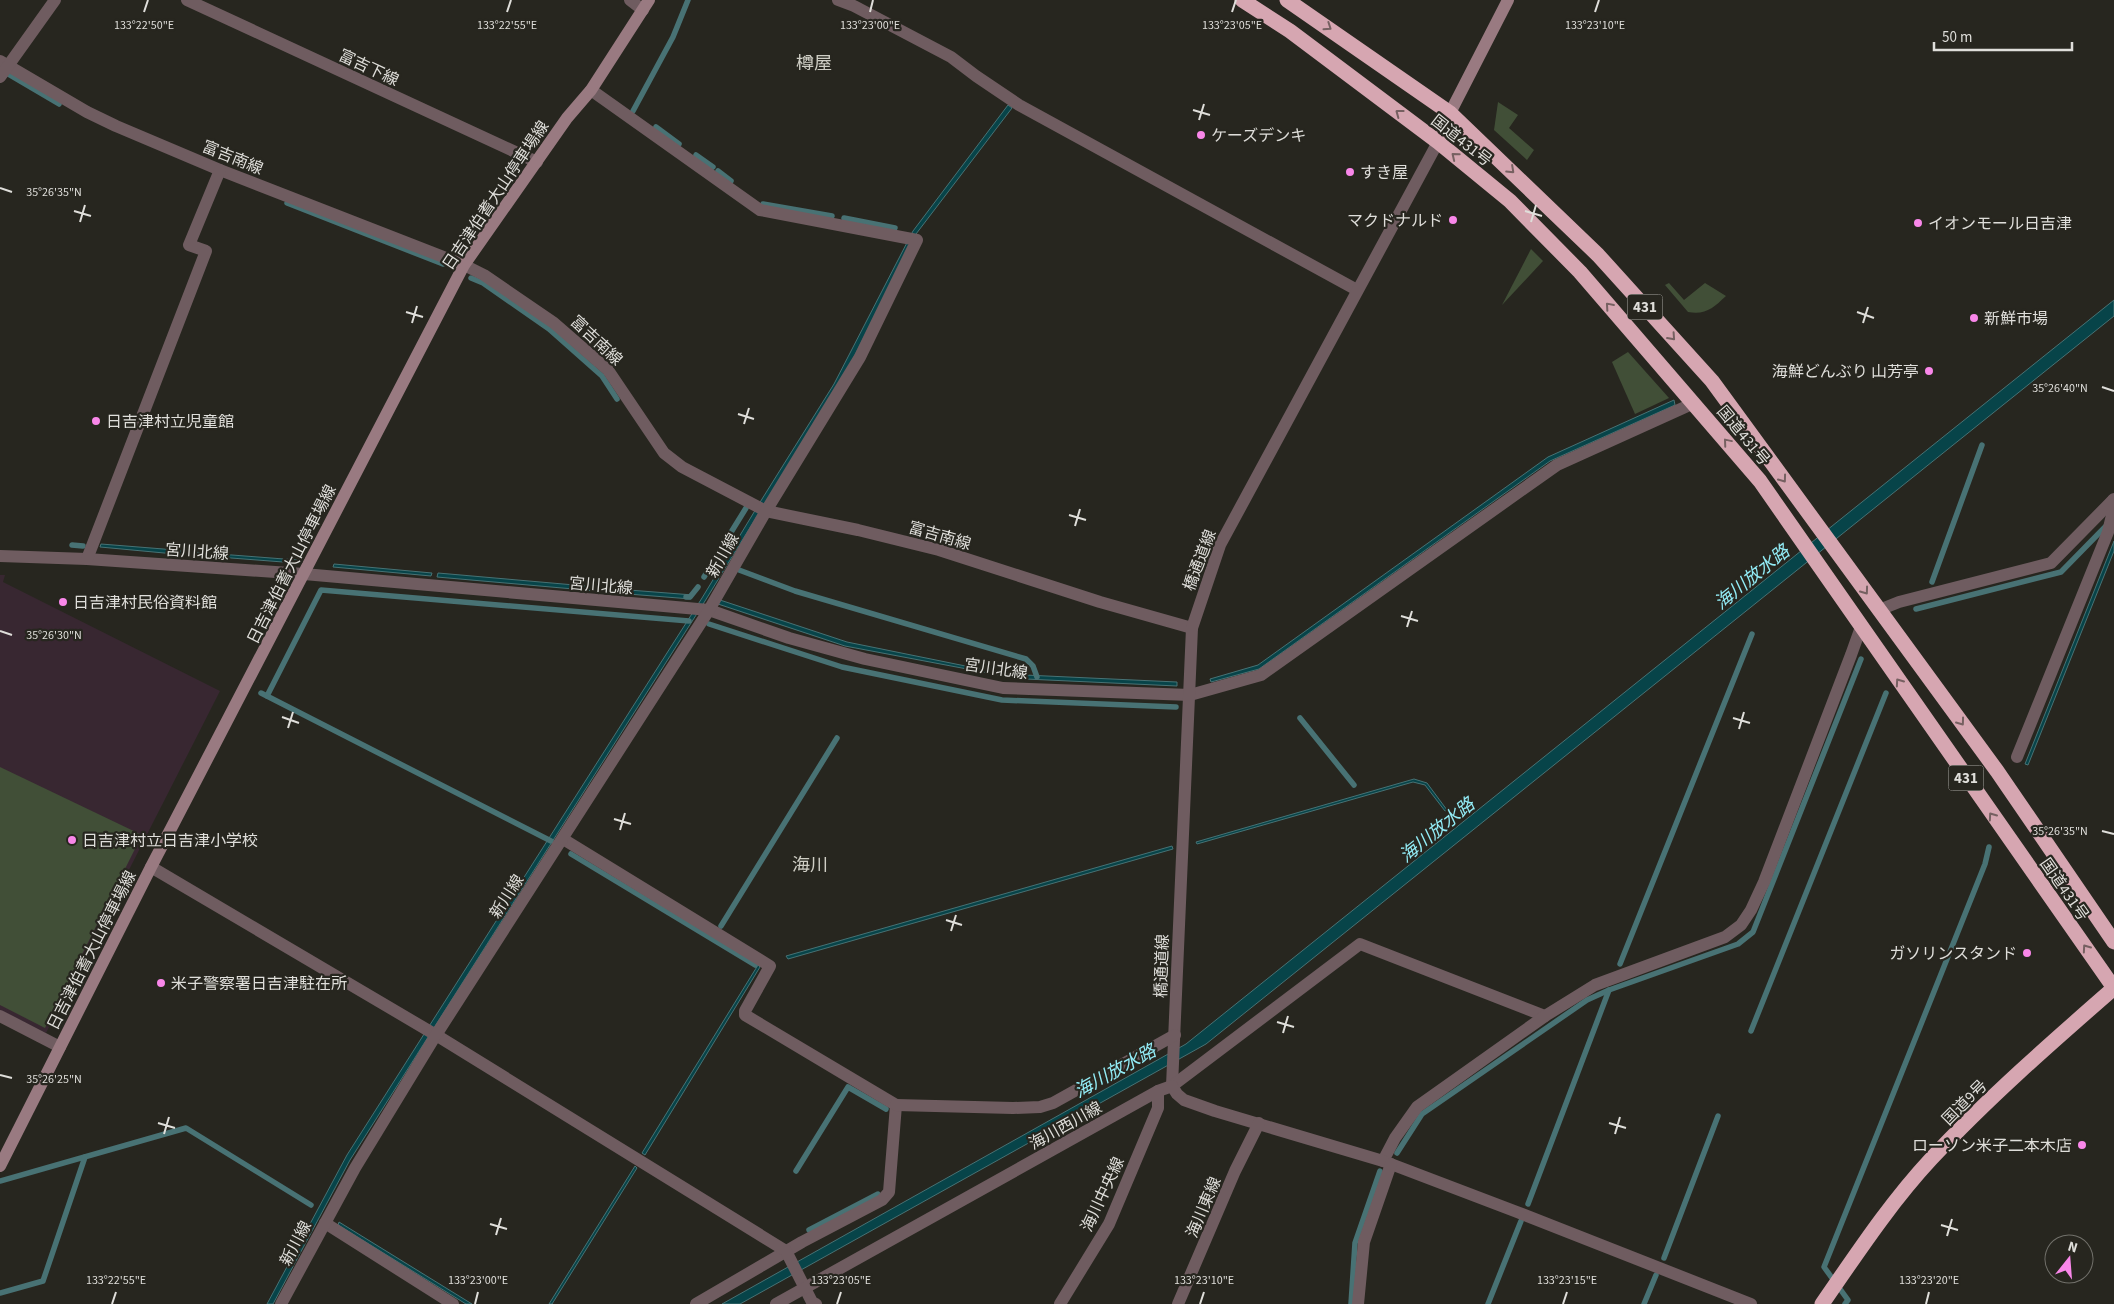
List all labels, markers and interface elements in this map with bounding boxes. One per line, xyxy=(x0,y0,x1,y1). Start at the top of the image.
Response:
text: 133°22'50"E xyxy=(114,17,174,34)
text: 133°22'55"E xyxy=(477,17,537,34)
text: 133°23'00"E xyxy=(840,17,900,34)
text: 133°23'05"E xyxy=(1202,17,1262,34)
text: 133°23'10"E xyxy=(1565,17,1625,34)
scale bar xyxy=(1934,20,2072,52)
one-way arrow xyxy=(1322,21,1331,30)
text: 50 m xyxy=(1942,27,1972,48)
street label: 富吉下線 xyxy=(335,44,402,91)
district label: 樽屋 xyxy=(796,51,832,76)
one-way arrow xyxy=(1395,110,1405,119)
street label: 国道431号 xyxy=(1426,110,1496,172)
street label: 日吉津伯耆大山停車場線 xyxy=(437,116,554,275)
place label: ケーズデンキ xyxy=(1211,125,1306,147)
marker: ケーズデンキ xyxy=(1195,129,1207,141)
street label: 富吉南線 xyxy=(199,136,266,180)
one-way arrow xyxy=(1452,154,1461,162)
place label: すき屋 xyxy=(1360,162,1408,184)
one-way arrow xyxy=(1505,164,1514,173)
marker: すき屋 xyxy=(1344,166,1356,178)
text: 35°26'35"N xyxy=(26,184,82,201)
place label: マクドナルド xyxy=(1347,210,1443,232)
place label: イオンモール日吉津 xyxy=(1928,213,2072,235)
marker: マクドナルド xyxy=(1447,214,1459,226)
marker: イオンモール日吉津 xyxy=(1912,217,1924,229)
road number: 431 xyxy=(1628,294,1662,320)
one-way arrow xyxy=(1606,302,1615,311)
place label: 新鮮市場 xyxy=(1984,308,2048,330)
street label: 富吉南線 xyxy=(565,311,627,371)
marker: 新鮮市場 xyxy=(1968,312,1980,324)
one-way arrow xyxy=(1666,332,1675,341)
place label: 海鮮どんぶり 山芳亭 xyxy=(1772,361,1919,383)
marker: 海鮮どんぶり 山芳亭 xyxy=(1923,365,1935,377)
text: 35°26'40"N xyxy=(2032,380,2088,397)
street label: 国道431号 xyxy=(1712,401,1775,470)
place label: 日吉津村立児童館 xyxy=(106,411,234,433)
marker: 日吉津村立児童館 xyxy=(90,415,102,427)
one-way arrow xyxy=(1724,439,1732,448)
one-way arrow xyxy=(1777,473,1786,483)
street label: 日吉津伯耆大山停車場線 xyxy=(242,481,342,648)
street label: 富吉南線 xyxy=(906,517,974,555)
street label: 橋通道線 xyxy=(1178,527,1222,594)
street label: 新川線 xyxy=(701,529,744,582)
water label: 海川放水路 xyxy=(1709,538,1797,615)
street label: 宮川北線 xyxy=(164,539,230,565)
street label: 宮川北線 xyxy=(568,572,634,600)
one-way arrow xyxy=(1859,585,1868,595)
place label: 日吉津村民俗資料館 xyxy=(73,592,217,614)
marker: 日吉津村民俗資料館 xyxy=(57,596,69,608)
text: 35°26'30"N xyxy=(26,627,82,644)
street label: 宮川北線 xyxy=(963,654,1029,684)
one-way arrow xyxy=(1896,678,1905,688)
one-way arrow xyxy=(1955,716,1964,726)
road number: 431 xyxy=(1948,766,1984,790)
water label: 海川放水路 xyxy=(1394,791,1482,868)
one-way arrow xyxy=(1989,812,1998,821)
text: 35°26'35"N xyxy=(2032,823,2088,840)
place label: 日吉津村立日吉津小学校 xyxy=(82,830,258,852)
marker: 日吉津村立日吉津小学校 xyxy=(66,834,78,846)
district label: 海川 xyxy=(792,853,828,878)
street label: 国道431号 xyxy=(2035,854,2094,925)
street label: 日吉津伯耆大山停車場線 xyxy=(42,867,142,1034)
street label: 新川線 xyxy=(485,870,529,923)
street label: 橋通道線 xyxy=(1150,934,1174,998)
place label: ガソリンスタンド xyxy=(1889,943,2017,965)
one-way arrow xyxy=(2083,944,2092,954)
marker: ガソリンスタンド xyxy=(2021,947,2033,959)
place label: 米子警察署日吉津駐在所 xyxy=(171,973,347,995)
marker: 米子警察署日吉津駐在所 xyxy=(155,977,167,989)
water label: 海川放水路 xyxy=(1070,1038,1162,1104)
text: 35°26'25"N xyxy=(26,1071,82,1088)
street label: 国道9号 xyxy=(1937,1075,1992,1130)
street label: 海川西川線 xyxy=(1025,1097,1106,1155)
place label: ローソン米子二本木店 xyxy=(1912,1135,2072,1157)
marker: ローソン米子二本木店 xyxy=(2076,1139,2088,1151)
street label: 海川中央線 xyxy=(1076,1154,1130,1235)
street label: 海川東線 xyxy=(1181,1174,1227,1241)
street label: 新川線 xyxy=(275,1217,317,1270)
north arrow xyxy=(2044,1234,2094,1284)
text: N xyxy=(2065,1237,2080,1258)
text: 133°22'55"E xyxy=(86,1272,146,1289)
text: 133°23'00"E xyxy=(448,1272,508,1289)
text: 133°23'05"E xyxy=(811,1272,871,1289)
text: 133°23'10"E xyxy=(1174,1272,1234,1289)
text: 133°23'15"E xyxy=(1537,1272,1597,1289)
text: 133°23'20"E xyxy=(1899,1272,1959,1289)

